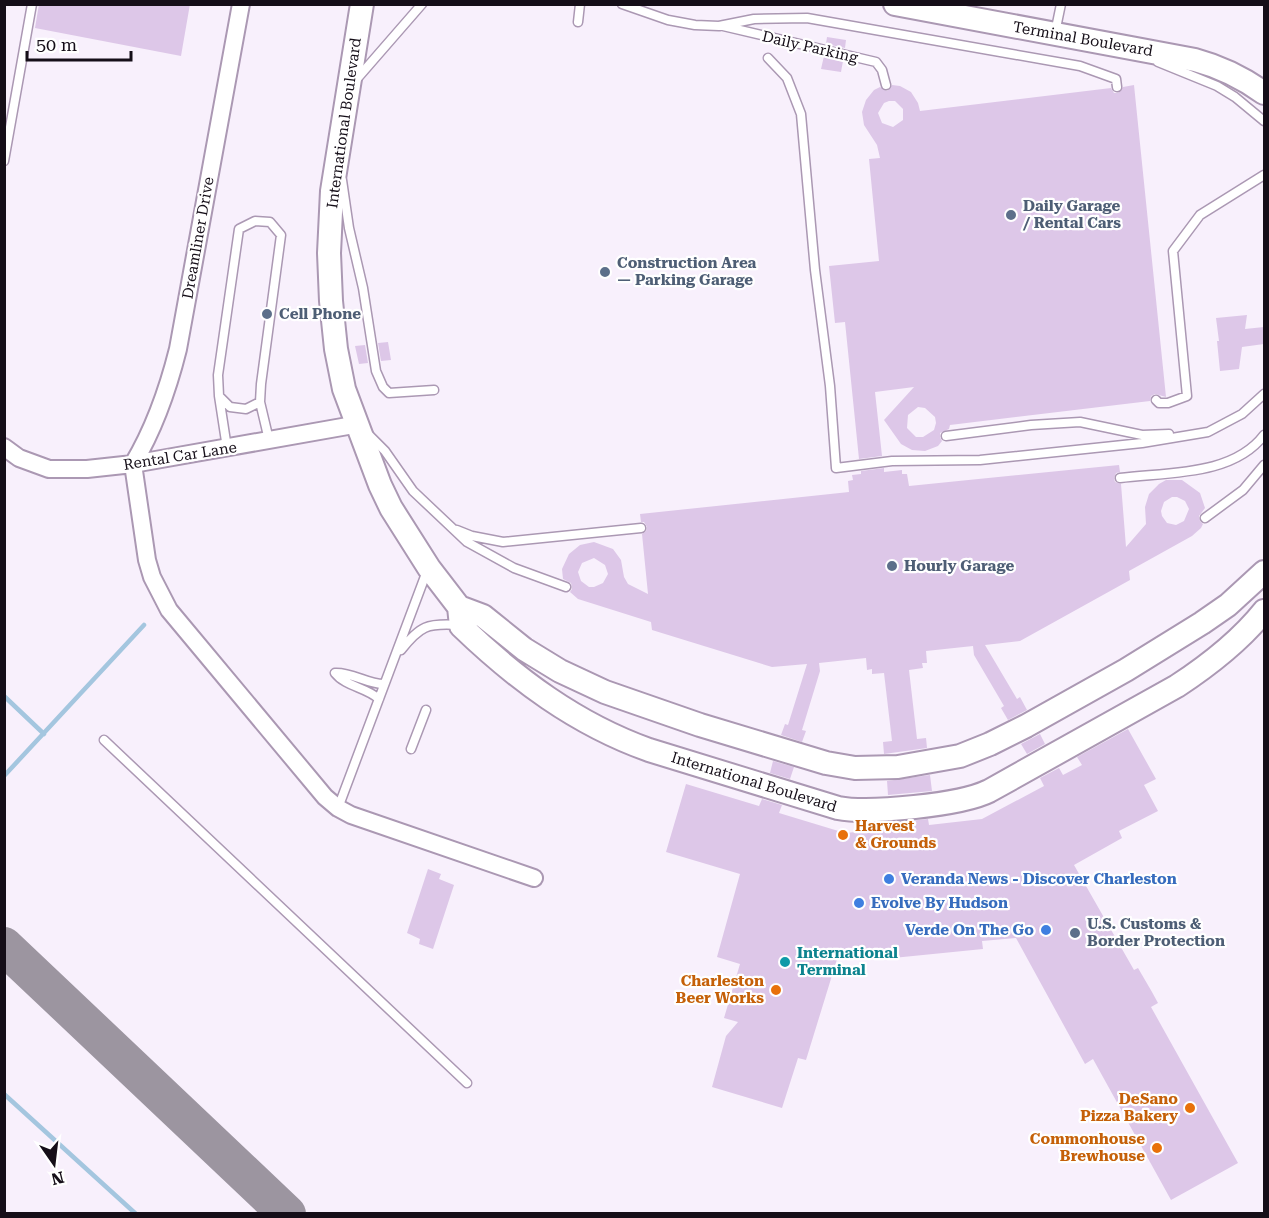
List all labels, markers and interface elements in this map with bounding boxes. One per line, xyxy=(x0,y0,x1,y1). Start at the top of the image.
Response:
street label: Terminal Boulevard xyxy=(1012,18,1155,60)
scale bar xyxy=(27,24,130,62)
street label: Daily Parking xyxy=(760,27,860,67)
text: 50 m xyxy=(36,34,77,55)
street label: International Boulevard xyxy=(323,36,365,210)
street label: Dreamliner Drive xyxy=(178,175,218,301)
place label: Daily Garage / Rental Cars xyxy=(1022,197,1121,232)
marker: Daily Garage / Rental Cars xyxy=(1004,208,1018,222)
place label: Construction Area — Parking Garage xyxy=(617,254,757,289)
marker: Construction Area — Parking Garage xyxy=(598,265,612,279)
place label: Cell Phone xyxy=(279,305,361,323)
marker: Cell Phone xyxy=(260,307,274,321)
street label: Rental Car Lane xyxy=(122,438,238,474)
place label: Hourly Garage xyxy=(904,557,1014,575)
marker: Hourly Garage xyxy=(885,559,899,573)
street label: International Boulevard xyxy=(669,748,839,816)
place label: Harvest & Grounds xyxy=(855,817,936,852)
marker: Harvest & Grounds xyxy=(836,828,850,842)
place label: Veranda News - Discover Charleston xyxy=(901,870,1177,888)
marker: Veranda News - Discover Charleston xyxy=(882,872,896,886)
place label: Evolve By Hudson xyxy=(871,894,1008,912)
marker: Evolve By Hudson xyxy=(852,896,866,910)
place label: U.S. Customs & Border Protection xyxy=(1087,915,1225,950)
place label: Verde On The Go xyxy=(905,921,1034,939)
marker: Verde On The Go xyxy=(1039,923,1053,937)
marker: U.S. Customs & Border Protection xyxy=(1068,926,1082,940)
place label: International Terminal xyxy=(797,944,898,979)
marker: International Terminal xyxy=(778,955,792,969)
place label: Charleston Beer Works xyxy=(676,972,764,1007)
marker: Charleston Beer Works xyxy=(769,983,783,997)
place label: DeSano Pizza Bakery xyxy=(1080,1090,1178,1125)
marker: DeSano Pizza Bakery xyxy=(1183,1101,1197,1115)
place label: Commonhouse Brewhouse xyxy=(1030,1130,1145,1165)
north arrow xyxy=(24,1134,84,1194)
marker: Commonhouse Brewhouse xyxy=(1150,1141,1164,1155)
text: N xyxy=(49,1167,66,1189)

